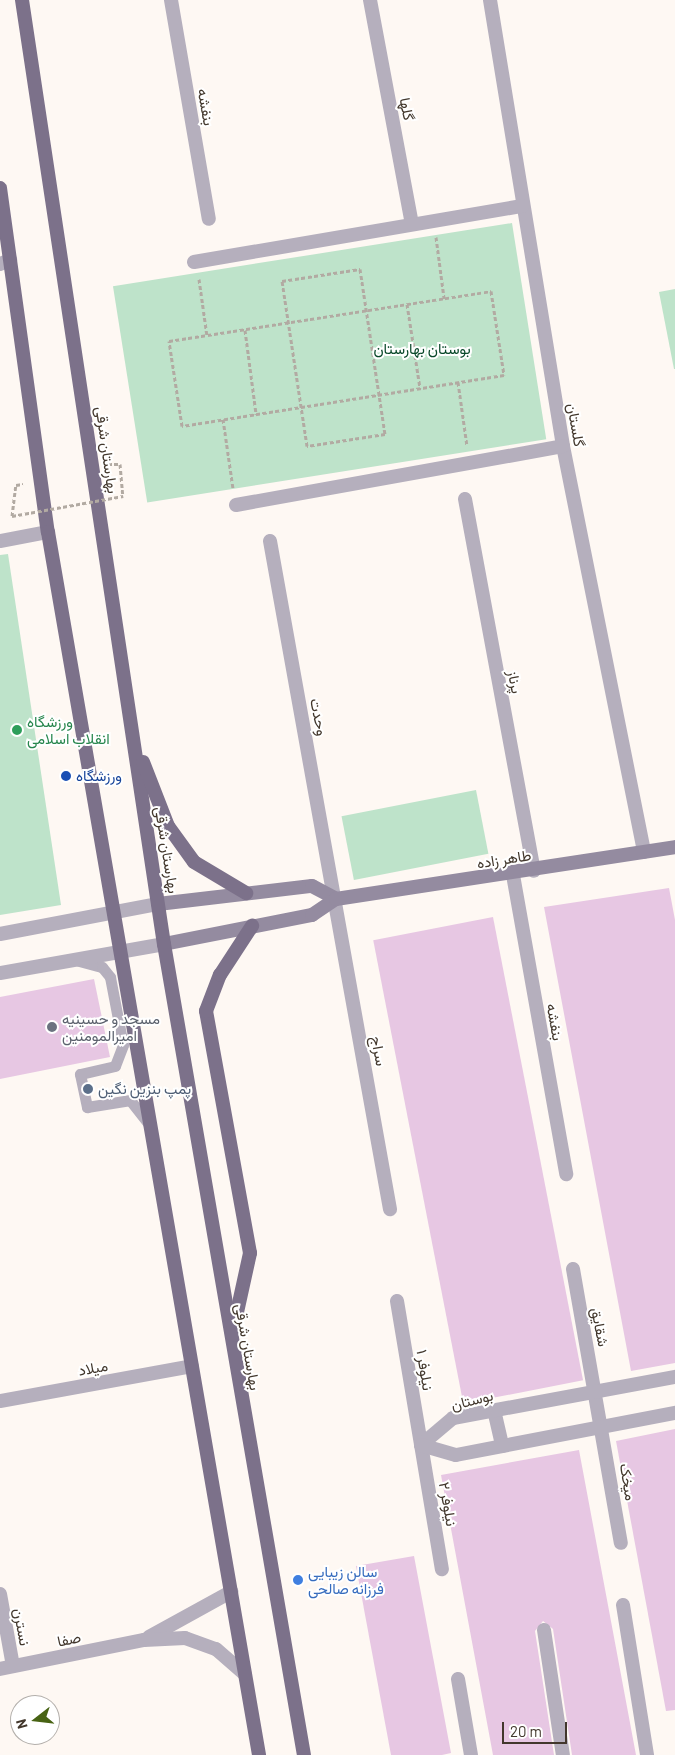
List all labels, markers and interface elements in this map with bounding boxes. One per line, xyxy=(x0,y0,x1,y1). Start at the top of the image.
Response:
street label: بنفشه xyxy=(194,87,218,127)
street label: گلها xyxy=(396,96,418,122)
park label: بوستان بهارستان xyxy=(373,340,471,358)
street label: گلستان xyxy=(563,402,589,448)
street label: بهارستان شرقی xyxy=(92,405,122,495)
street label: پرناز xyxy=(504,669,526,695)
street label: وحدت xyxy=(307,697,331,737)
place label: ورزشگاه انقلاب اسلامی xyxy=(27,712,110,747)
marker: ورزشگاه انقلاب اسلامی xyxy=(11,724,23,736)
place label: ورزشگاه xyxy=(76,767,122,785)
marker: ورزشگاه xyxy=(60,770,72,782)
street label: بهارستان شرقی xyxy=(151,805,183,895)
street label: طاهر زاده xyxy=(476,846,532,872)
street label: بنفشه xyxy=(543,1002,567,1042)
place label: مسجد و حسینیه امیرالمومنین xyxy=(62,1009,160,1044)
marker: مسجد و حسینیه امیرالمومنین xyxy=(46,1021,58,1033)
street label: سراج xyxy=(368,1035,390,1067)
place label: پمپ بنزین نگین xyxy=(98,1080,191,1098)
marker: پمپ بنزین نگین xyxy=(82,1083,94,1095)
street label: بهارستان شرقی xyxy=(232,1302,264,1392)
street label: شقایق xyxy=(587,1306,613,1348)
street label: نیلوفر ۱ xyxy=(413,1348,437,1392)
street label: میلاد xyxy=(77,1357,109,1379)
street label: بوستان xyxy=(449,1386,495,1414)
street label: میخک xyxy=(616,1462,640,1502)
street label: نیلوفر ۲ xyxy=(435,1480,461,1528)
place label: سالن زیبایی فرزانه صالحی xyxy=(308,1562,384,1597)
marker: سالن زیبایی فرزانه صالحی xyxy=(292,1574,304,1586)
street label: نسترن xyxy=(10,1607,34,1647)
street label: صفا xyxy=(55,1628,83,1650)
north arrow xyxy=(10,1695,60,1745)
scale bar xyxy=(505,1712,570,1744)
text: N xyxy=(12,1717,31,1731)
text: 20 m xyxy=(510,1722,542,1740)

